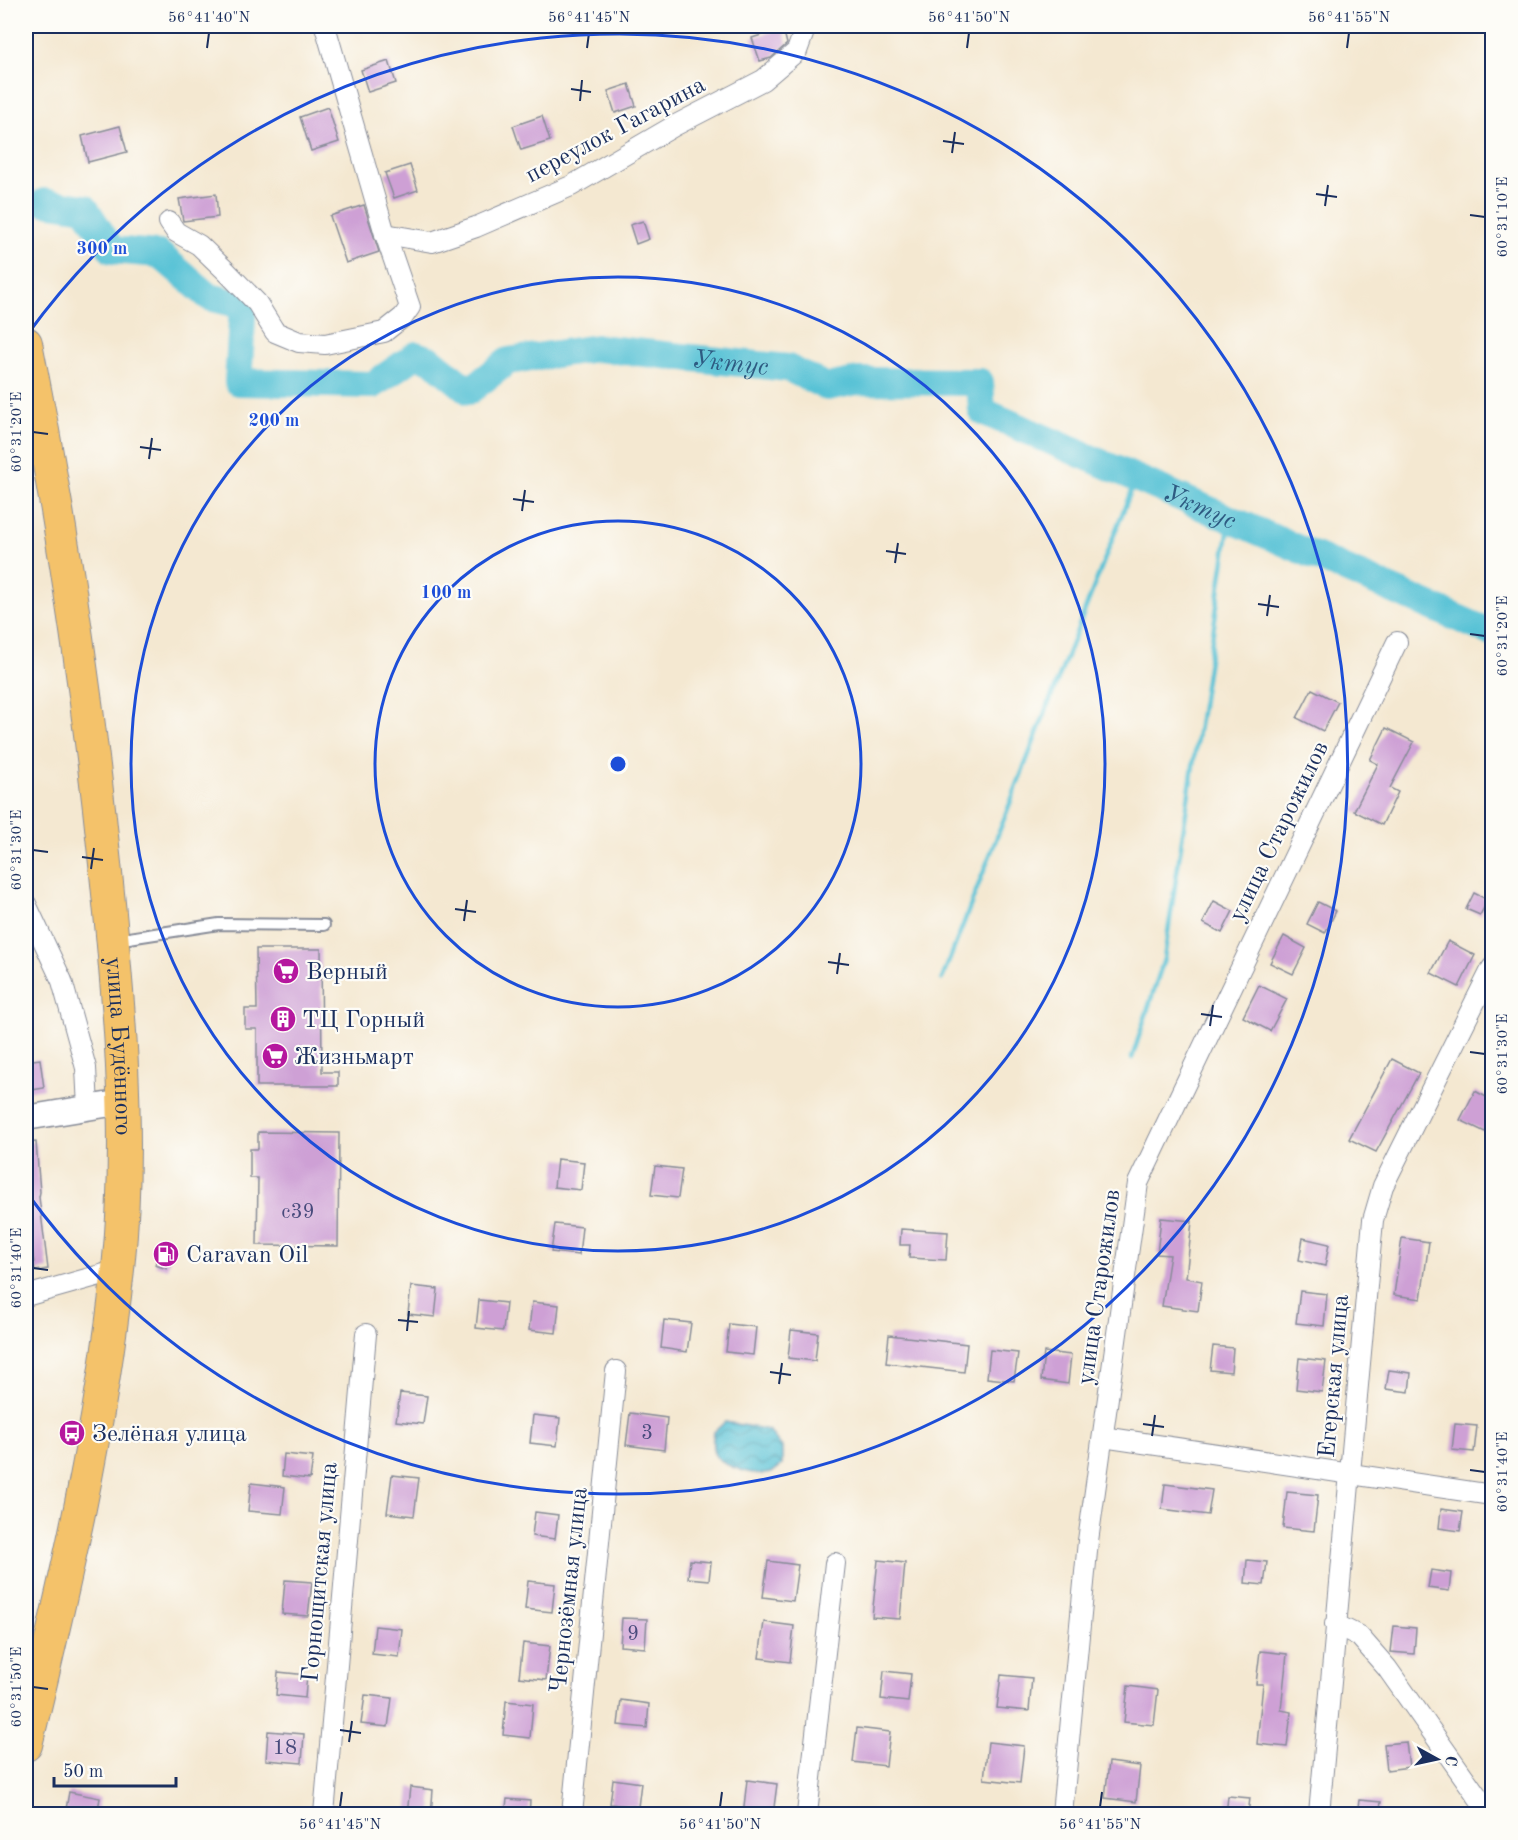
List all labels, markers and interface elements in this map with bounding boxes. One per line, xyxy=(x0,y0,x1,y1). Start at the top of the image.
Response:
text: 56°41'40"N xyxy=(168,11,250,26)
text: 56°41'45"N xyxy=(548,11,630,26)
text: 56°41'50"N xyxy=(928,11,1010,26)
text: 56°41'55"N xyxy=(1308,11,1390,26)
street label: переулок Гагарина xyxy=(522,73,710,188)
text: 60°31'10"E xyxy=(1496,177,1511,257)
text: 300 m xyxy=(77,240,127,258)
water label: Уктус xyxy=(690,347,770,381)
text: 60°31'20"E xyxy=(10,392,25,472)
text: 200 m xyxy=(249,412,299,430)
water label: Уктус xyxy=(1159,480,1240,535)
text: 100 m xyxy=(421,584,471,602)
text: 60°31'20"E xyxy=(1496,596,1511,676)
street label: улица Старожилов xyxy=(1226,738,1334,926)
centre of rings xyxy=(608,754,628,774)
text: 60°31'30"E xyxy=(10,810,25,890)
street label: улица Будённого xyxy=(100,956,134,1136)
supermarket icon: Верный xyxy=(271,956,301,986)
place label: Верный xyxy=(306,961,388,985)
building icon: ТЦ Горный xyxy=(268,1004,298,1034)
place label: ТЦ Горный xyxy=(302,1009,425,1033)
text: 60°31'30"E xyxy=(1496,1014,1511,1094)
supermarket icon: Жизньмарт xyxy=(260,1041,290,1071)
place label: Жизньмарт xyxy=(294,1046,414,1070)
street label: улица Старожилов xyxy=(1074,1188,1126,1387)
house number: с39 xyxy=(281,1202,315,1223)
text: 60°31'40"E xyxy=(10,1228,25,1308)
fuel station icon: Caravan Oil xyxy=(151,1239,181,1269)
place label: Caravan Oil xyxy=(186,1244,308,1268)
street label: Егерская улица xyxy=(1316,1293,1354,1459)
bus stop icon: Зелёная улица xyxy=(57,1418,87,1448)
place label: Зелёная улица xyxy=(92,1423,247,1447)
house number: 3 xyxy=(641,1423,653,1444)
text: 60°31'40"E xyxy=(1496,1432,1511,1512)
street label: Горнощитская улица xyxy=(299,1461,343,1683)
street label: Чернозёмная улица xyxy=(547,1486,593,1694)
house number: 9 xyxy=(627,1624,639,1645)
text: 60°31'50"E xyxy=(10,1647,25,1727)
north arrow xyxy=(1407,1729,1467,1789)
house number: 18 xyxy=(273,1738,297,1759)
scale bar xyxy=(54,1750,176,1788)
text: С xyxy=(1441,1754,1459,1767)
text: 50 m xyxy=(63,1763,103,1781)
text: 56°41'45"N xyxy=(299,1818,381,1833)
text: 56°41'50"N xyxy=(679,1818,761,1833)
text: 56°41'55"N xyxy=(1059,1818,1141,1833)

